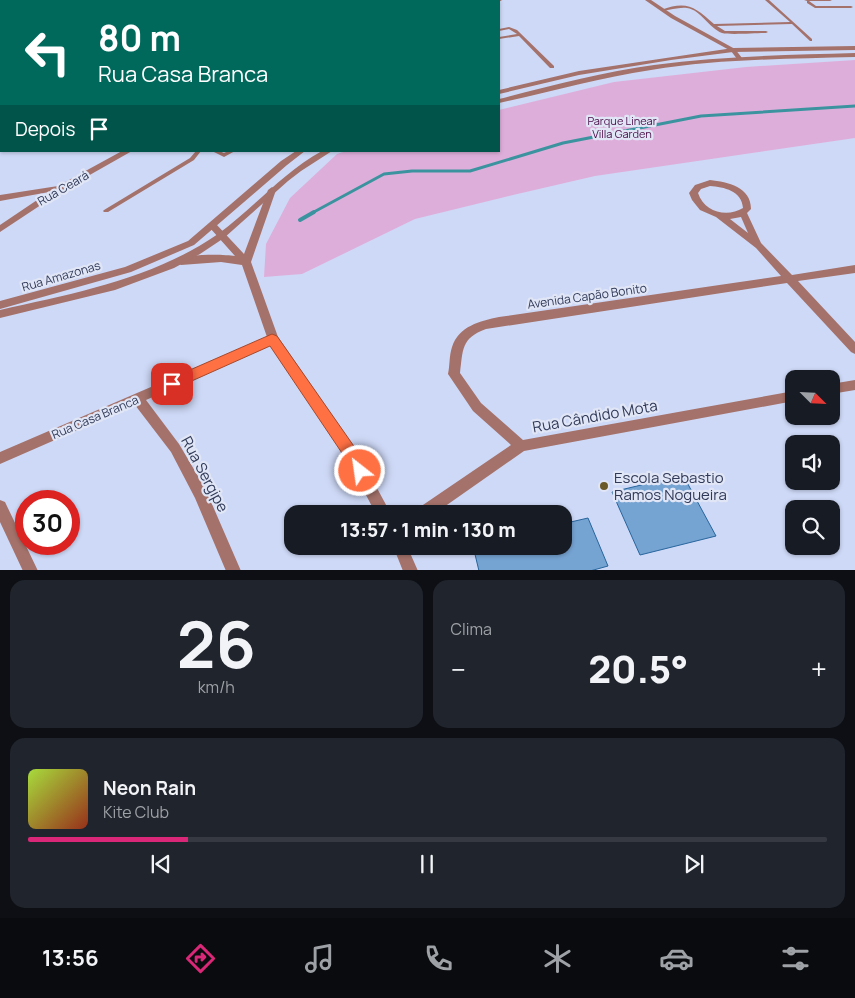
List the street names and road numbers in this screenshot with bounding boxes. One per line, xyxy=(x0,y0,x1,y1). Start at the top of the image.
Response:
street label: Rua Ceará xyxy=(34,166,92,210)
street label: Rua Amazonas xyxy=(20,257,102,295)
street label: Avenida Capão Bonito xyxy=(526,279,648,313)
street label: Rua Casa Branca xyxy=(49,391,141,443)
street label: Rua Cândido Mota xyxy=(531,395,659,437)
street label: Rua Sergipe xyxy=(176,432,234,516)

